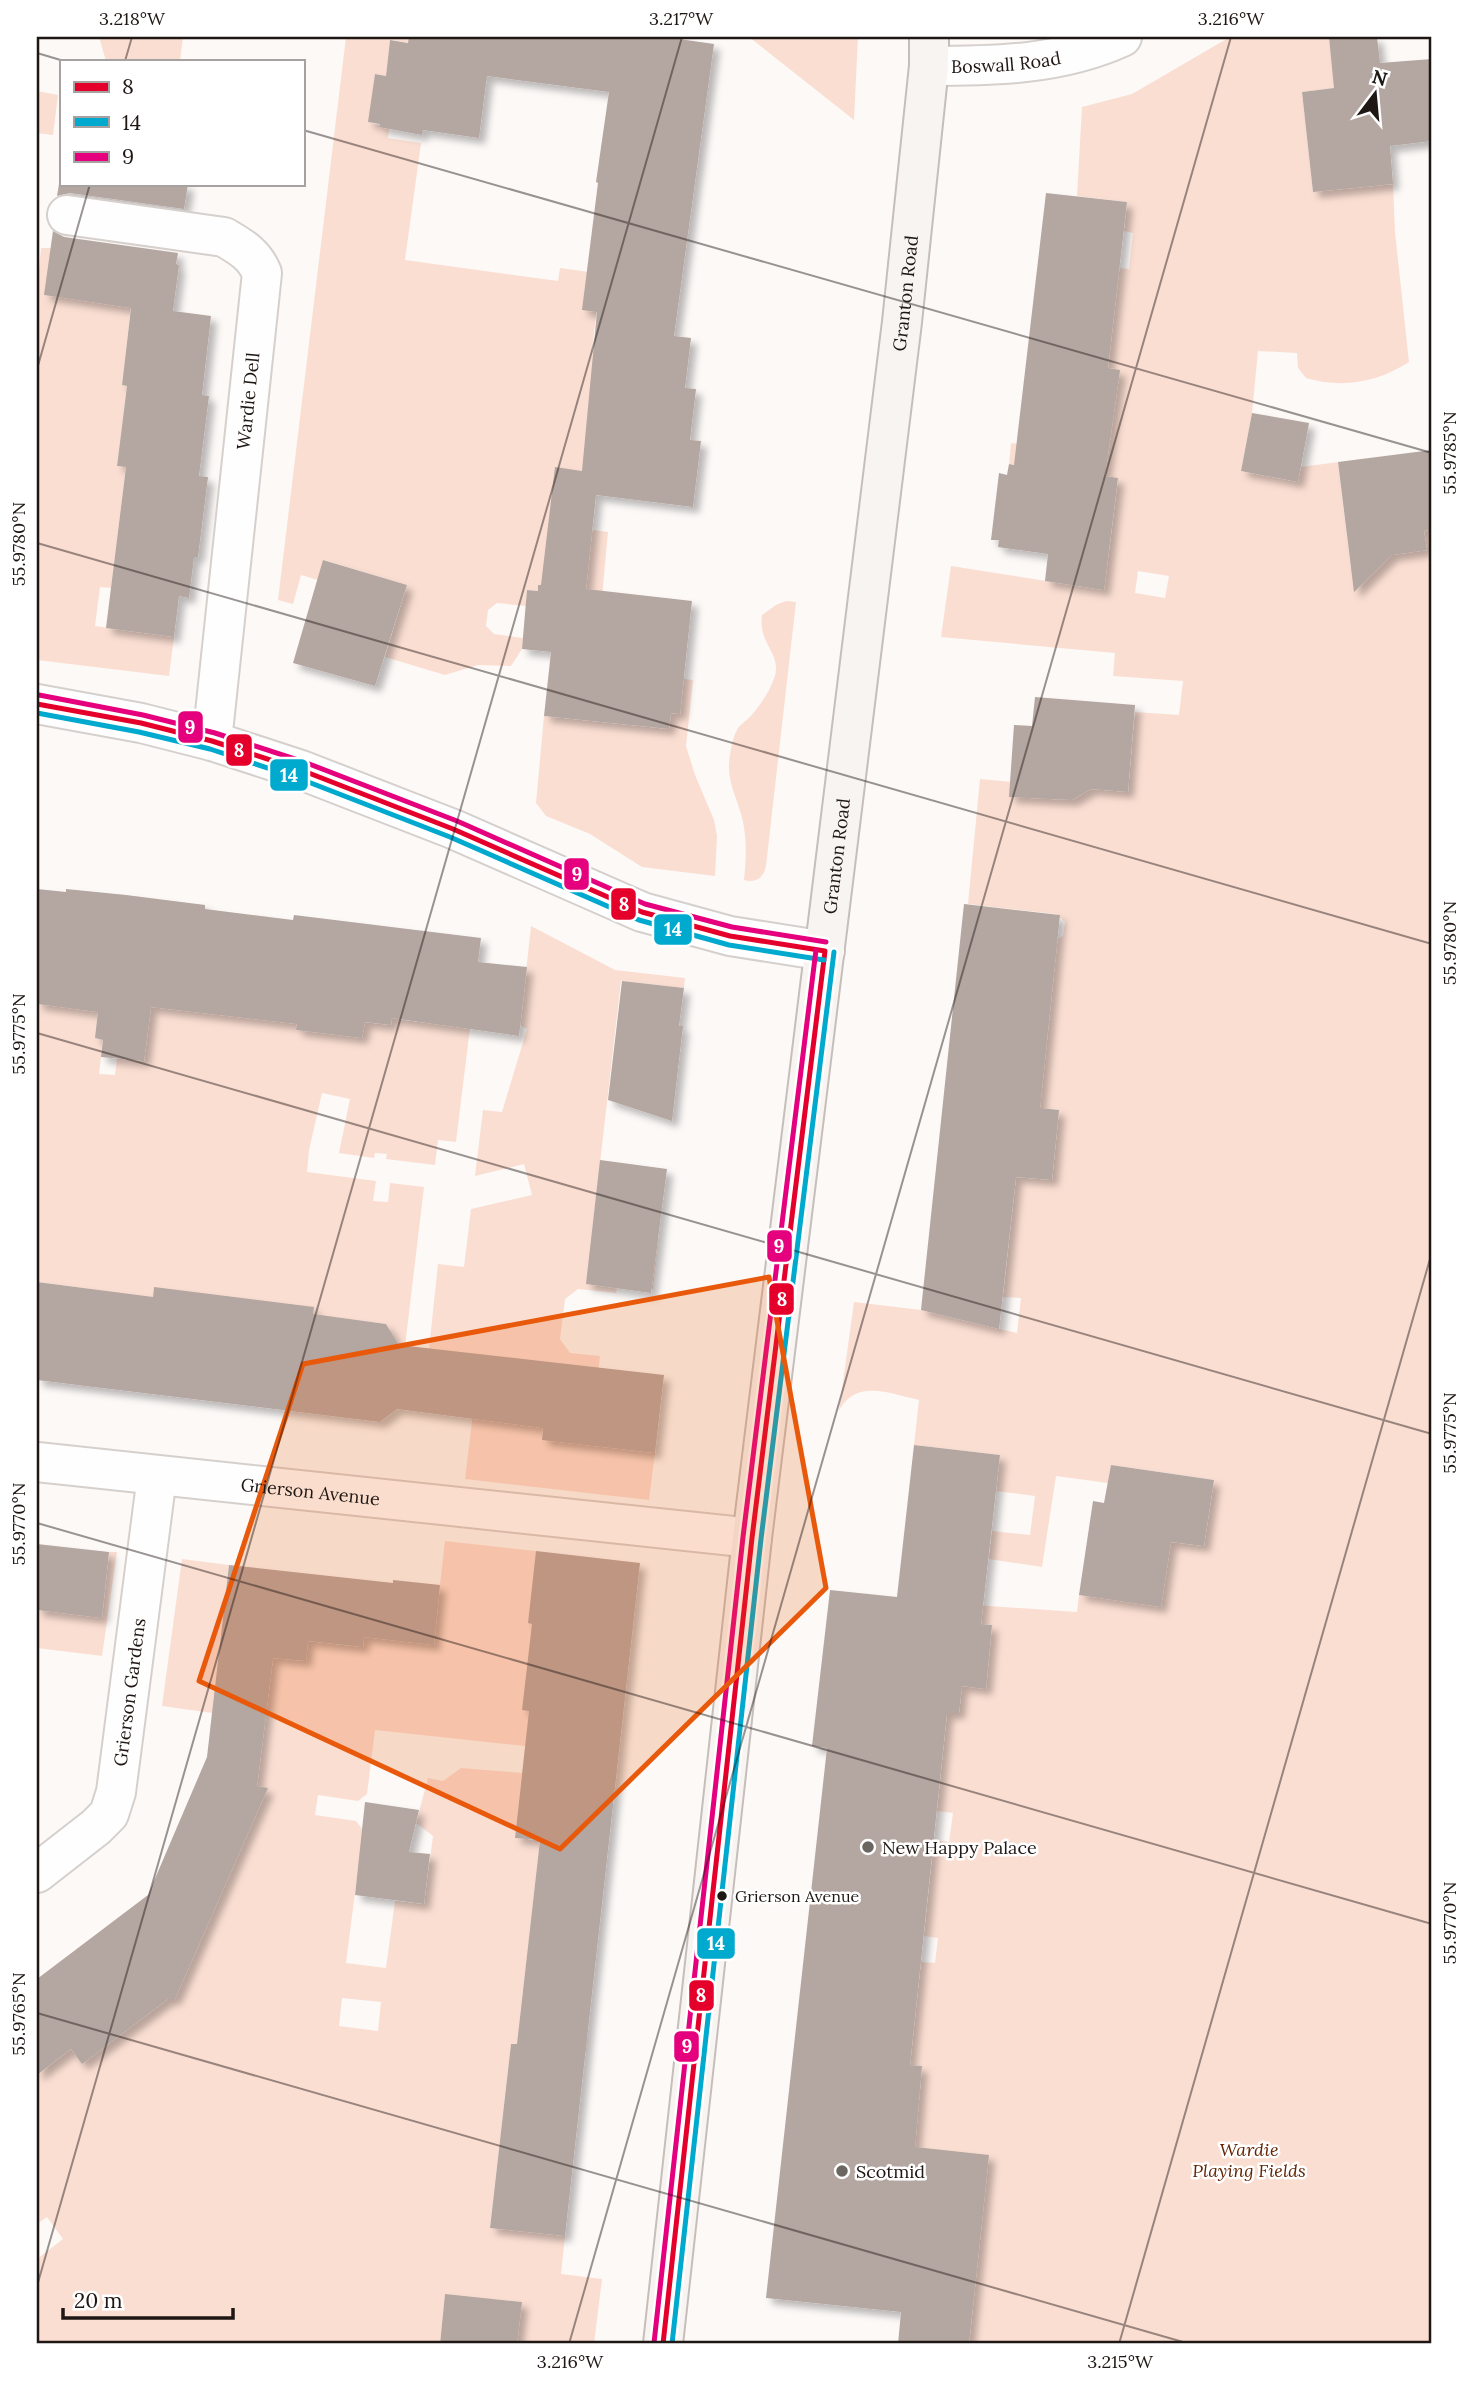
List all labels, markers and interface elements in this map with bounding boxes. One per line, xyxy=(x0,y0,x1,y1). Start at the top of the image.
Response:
text: 3.218°W xyxy=(99,7,166,30)
text: 3.217°W xyxy=(649,7,714,30)
text: 3.216°W xyxy=(1198,7,1265,30)
street label: Boswall Road xyxy=(951,45,1063,77)
legend xyxy=(60,60,304,186)
north arrow xyxy=(1340,60,1410,130)
text: N xyxy=(1369,64,1390,91)
text: 8 xyxy=(122,73,134,100)
text: 14 xyxy=(122,109,141,136)
text: 9 xyxy=(122,143,134,170)
street label: Granton Road xyxy=(887,234,923,352)
street label: Wardie Dell xyxy=(231,351,265,451)
text: 55.9785°N xyxy=(1438,411,1461,495)
text: 55.9780°N xyxy=(7,502,30,586)
line badge: 9 xyxy=(177,710,204,744)
text: 9 xyxy=(185,715,196,739)
line badge: 8 xyxy=(225,733,253,767)
text: 8 xyxy=(234,738,245,762)
line badge: 14 xyxy=(269,758,309,792)
text: 14 xyxy=(280,763,298,787)
street label: Granton Road xyxy=(818,797,855,915)
line badge: 9 xyxy=(563,857,590,891)
text: 9 xyxy=(572,862,583,886)
line badge: 8 xyxy=(610,887,637,921)
text: 8 xyxy=(619,892,630,916)
text: 55.9780°N xyxy=(1438,901,1461,985)
line badge: 14 xyxy=(653,913,693,946)
text: 14 xyxy=(664,917,682,941)
text: 55.9775°N xyxy=(7,993,30,1075)
line badge: 9 xyxy=(766,1229,793,1263)
text: 9 xyxy=(774,1234,785,1258)
line badge: 8 xyxy=(768,1282,795,1316)
text: 8 xyxy=(777,1287,788,1311)
text: 55.9775°N xyxy=(1438,1392,1461,1474)
street label: Grierson Avenue xyxy=(240,1472,381,1510)
text: 55.9770°N xyxy=(7,1483,30,1565)
street label: Grierson Gardens xyxy=(108,1617,150,1768)
place label: New Happy Palace xyxy=(882,1836,1037,1859)
marker: New Happy Palace xyxy=(860,1839,876,1855)
text: 55.9770°N xyxy=(1438,1882,1461,1964)
place label: Grierson Avenue xyxy=(735,1886,860,1906)
marker: Grierson Avenue xyxy=(715,1889,729,1903)
line badge: 14 xyxy=(696,1927,736,1960)
text: 14 xyxy=(707,1931,725,1955)
text: 55.9765°N xyxy=(7,1972,30,2056)
line badge: 8 xyxy=(688,1979,715,2012)
text: 8 xyxy=(696,1983,707,2007)
line badge: 9 xyxy=(673,2030,700,2063)
text: 9 xyxy=(682,2034,693,2058)
park label: Wardie Playing Fields xyxy=(1192,2138,1306,2182)
place label: Scotmid xyxy=(856,2160,925,2183)
marker: Scotmid xyxy=(834,2163,850,2179)
scale bar xyxy=(63,2276,233,2320)
text: 20 m xyxy=(74,2287,123,2314)
text: 3.216°W xyxy=(537,2350,604,2373)
text: 3.215°W xyxy=(1087,2350,1154,2373)

